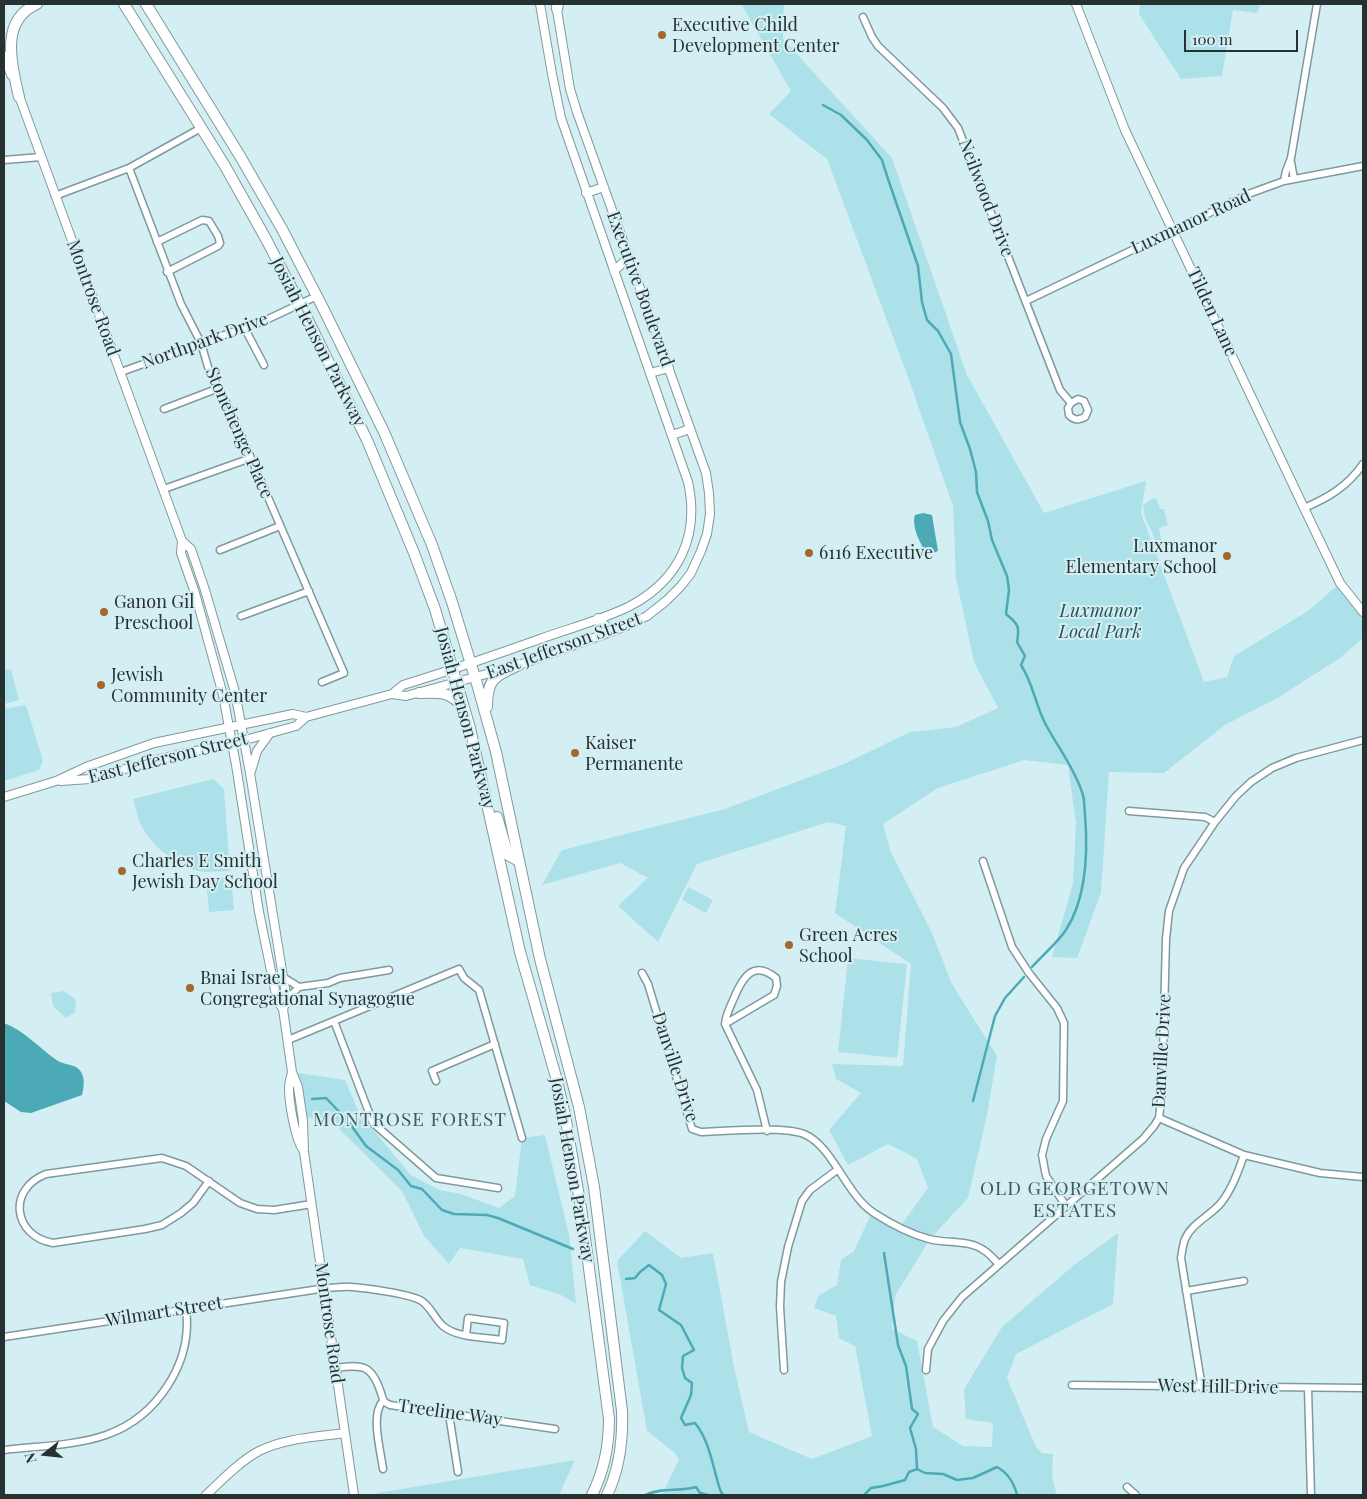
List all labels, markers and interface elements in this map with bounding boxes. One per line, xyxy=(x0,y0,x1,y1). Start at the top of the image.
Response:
place label: Executive Child Development Center xyxy=(672,14,840,56)
scale bar xyxy=(1187,20,1301,52)
marker: Executive Child Development Center xyxy=(656,29,668,41)
text: 100 m xyxy=(1192,29,1233,49)
street label: Neilwood Drive xyxy=(954,136,1018,260)
street label: Luxmanor Road xyxy=(1128,185,1254,259)
street label: Executive Boulevard xyxy=(602,208,678,370)
street label: Montrose Road xyxy=(62,237,124,359)
street label: Josiah Henson Parkway xyxy=(266,253,370,431)
street label: Tilden Lane xyxy=(1182,264,1242,360)
street label: Northpark Drive xyxy=(139,308,271,374)
street label: Stonehenge Place xyxy=(200,364,278,502)
place label: Luxmanor Elementary School xyxy=(1065,535,1217,578)
place label: 6116 Executive xyxy=(819,542,933,564)
marker: 6116 Executive xyxy=(803,547,815,559)
marker: Luxmanor Elementary School xyxy=(1221,550,1233,562)
place label: Ganon Gil Preschool xyxy=(114,591,194,634)
park label: Luxmanor Local Park xyxy=(1059,600,1141,642)
marker: Ganon Gil Preschool xyxy=(98,606,110,618)
street label: East Jefferson Street xyxy=(483,608,645,684)
street label: Josiah Henson Parkway xyxy=(430,625,500,811)
place label: Jewish Community Center xyxy=(111,664,267,706)
marker: Jewish Community Center xyxy=(95,679,107,691)
street label: East Jefferson Street xyxy=(86,728,250,788)
place label: Kaiser Permanente xyxy=(585,732,683,774)
marker: Kaiser Permanente xyxy=(569,747,581,759)
place label: Charles E Smith Jewish Day School xyxy=(132,850,278,892)
marker: Charles E Smith Jewish Day School xyxy=(116,865,128,877)
place label: Green Acres School xyxy=(799,924,898,966)
marker: Green Acres School xyxy=(783,939,795,951)
place label: Bnai Israel Congregational Synagogue xyxy=(200,967,415,1010)
marker: Bnai Israel Congregational Synagogue xyxy=(184,982,196,994)
street label: Danville Drive xyxy=(1148,993,1176,1109)
street label: Danville Drive xyxy=(647,1009,703,1125)
street label: Josiah Henson Parkway xyxy=(545,1076,599,1264)
district label: MONTROSE FOREST xyxy=(311,1109,509,1131)
district label: OLD GEORGETOWN ESTATES xyxy=(978,1178,1172,1222)
street label: Montrose Road xyxy=(310,1261,348,1385)
street label: Wilmart Street xyxy=(104,1292,224,1332)
street label: West Hill Drive xyxy=(1157,1375,1279,1399)
street label: Treeline Way xyxy=(396,1395,504,1431)
north arrow xyxy=(20,1429,70,1479)
text: N xyxy=(20,1451,41,1466)

